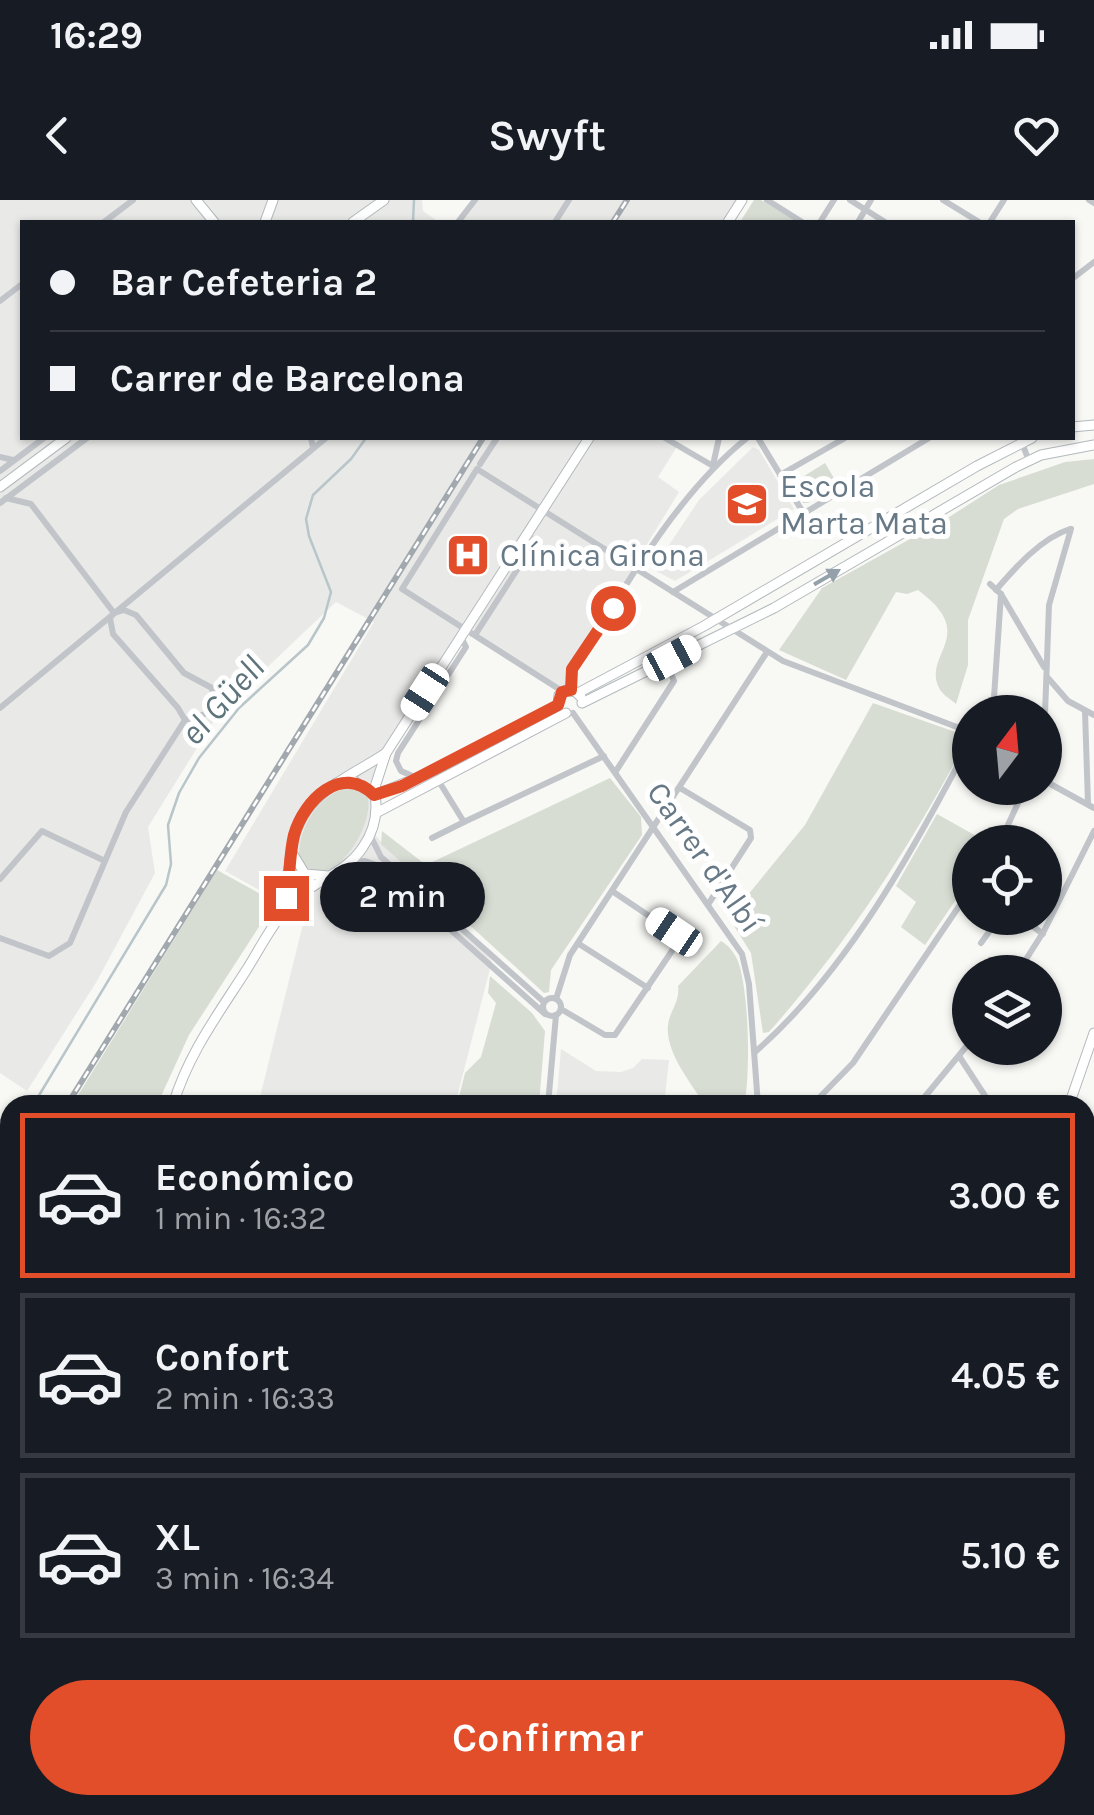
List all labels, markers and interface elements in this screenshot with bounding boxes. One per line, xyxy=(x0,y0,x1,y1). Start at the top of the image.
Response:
text: 16:29 xyxy=(50,13,143,58)
icon: back xyxy=(30,108,85,163)
icon: heart xyxy=(1009,108,1064,163)
text: Swyft xyxy=(488,109,606,161)
text: Bar Cefeteria 2 xyxy=(110,260,377,305)
text: Carrer de Barcelona xyxy=(110,356,465,401)
place label: Escola Marta Mata xyxy=(780,468,948,542)
school or university icon: Escola Marta Mata xyxy=(724,481,770,527)
hospital icon: Clínica Girona xyxy=(445,532,491,578)
place label: Clínica Girona xyxy=(500,537,705,574)
one-way arrow xyxy=(813,569,841,586)
route start xyxy=(591,586,636,631)
car xyxy=(638,631,706,685)
water label: el Güell xyxy=(172,647,273,753)
car xyxy=(396,659,454,725)
north arrow xyxy=(952,695,1062,805)
map controls xyxy=(952,695,1062,1065)
street label: Carrer d'Albí xyxy=(639,775,770,940)
button: locate xyxy=(952,825,1062,935)
callout: 2 min xyxy=(321,863,486,933)
route end xyxy=(264,876,309,921)
text: 2 min xyxy=(359,878,446,915)
car xyxy=(641,903,707,961)
button: layers xyxy=(952,955,1062,1065)
icon: car xyxy=(35,1151,125,1241)
text: Económico xyxy=(155,1155,354,1200)
text: 3.00 € xyxy=(948,1173,1060,1218)
text: 1 min · 16:32 xyxy=(155,1200,327,1237)
icon: car xyxy=(35,1331,125,1421)
text: Confort xyxy=(155,1335,290,1380)
text: 4.05 € xyxy=(951,1353,1060,1398)
text: 2 min · 16:33 xyxy=(155,1380,335,1417)
icon: car xyxy=(35,1511,125,1601)
text: XL xyxy=(155,1515,200,1560)
text: 5.10 € xyxy=(960,1533,1060,1578)
text: 3 min · 16:34 xyxy=(155,1560,334,1597)
button: Confirmar xyxy=(30,1680,1065,1795)

